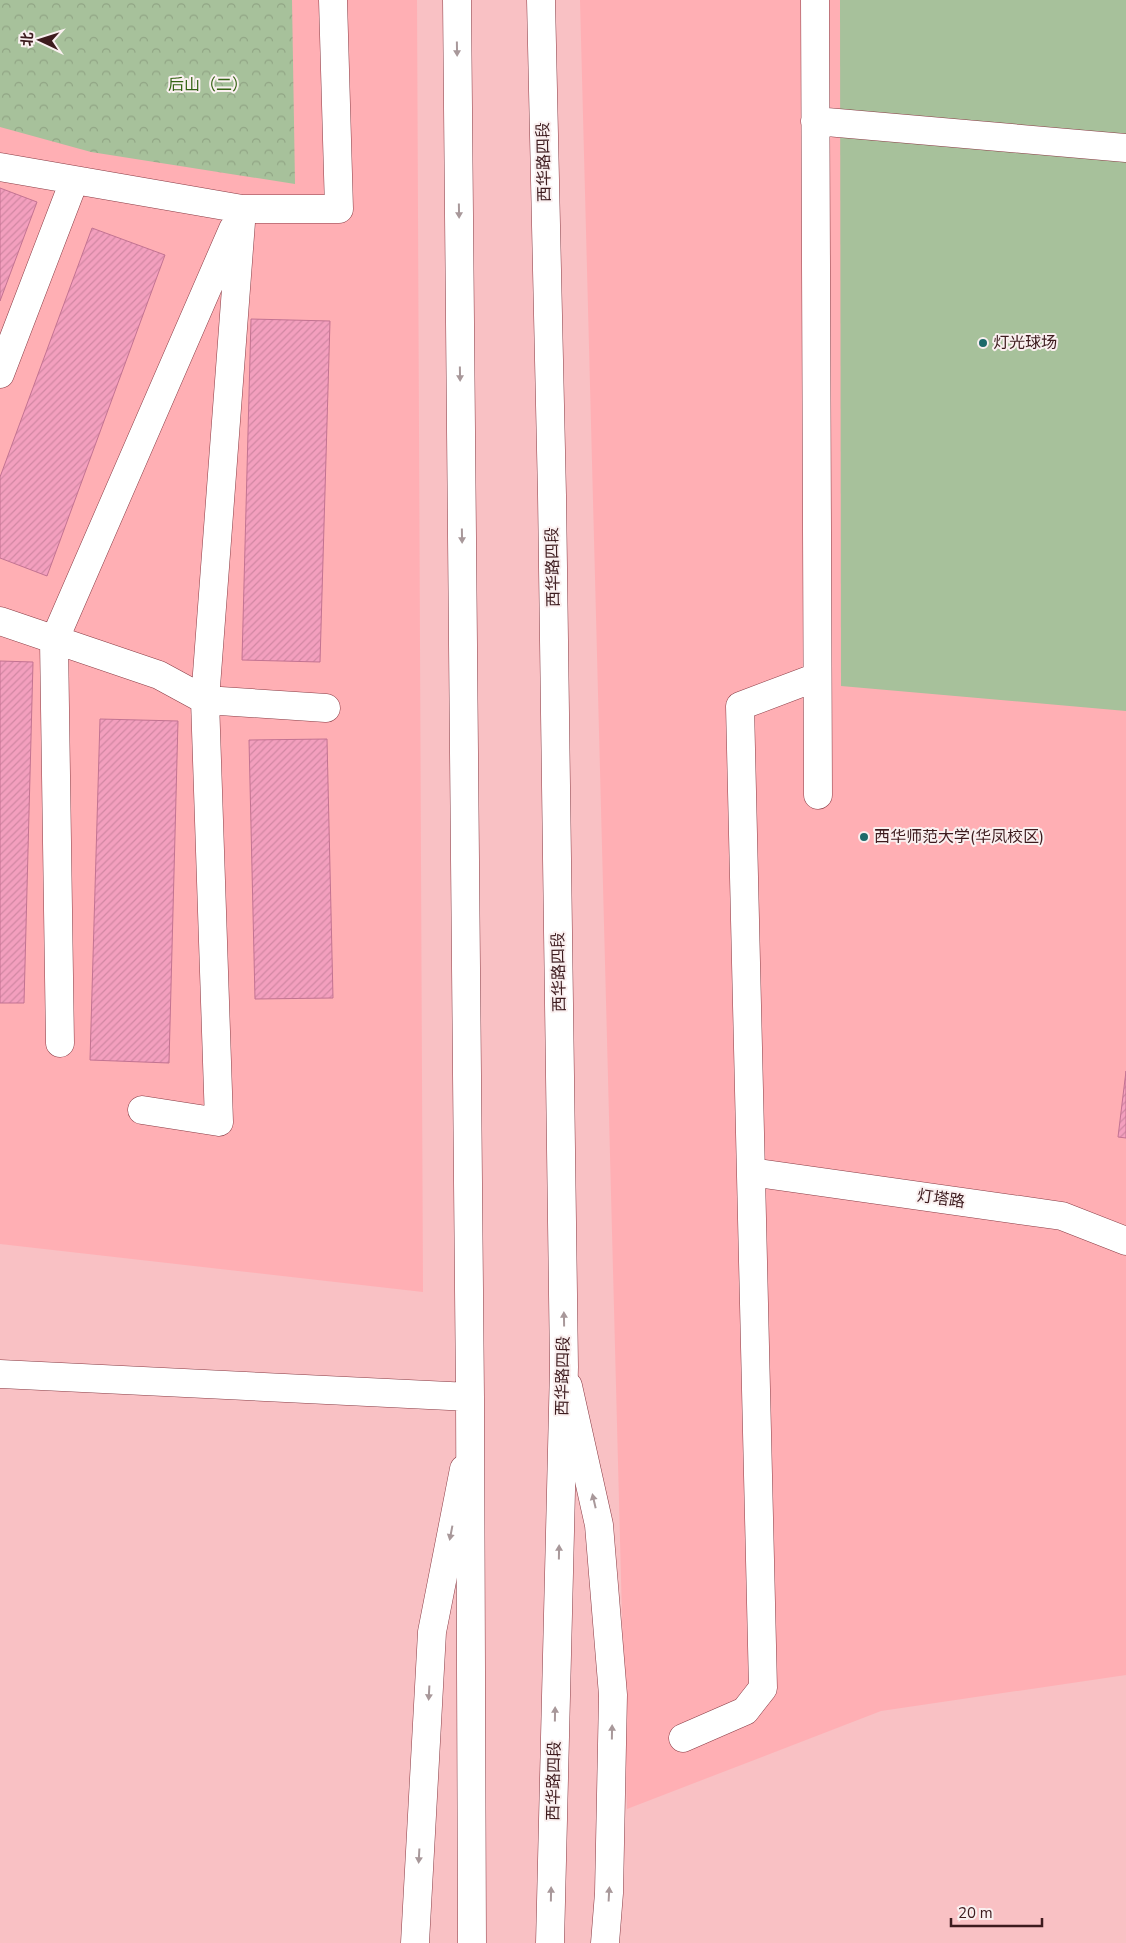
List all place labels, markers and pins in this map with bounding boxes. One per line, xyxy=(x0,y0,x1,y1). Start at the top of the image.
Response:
place label: 灯光球场 xyxy=(993,332,1057,354)
marker: 灯光球场 xyxy=(977,337,989,349)
place label: 西华师范大学(华凤校区) xyxy=(874,826,1044,848)
marker: 西华师范大学(华凤校区) xyxy=(858,831,870,843)

